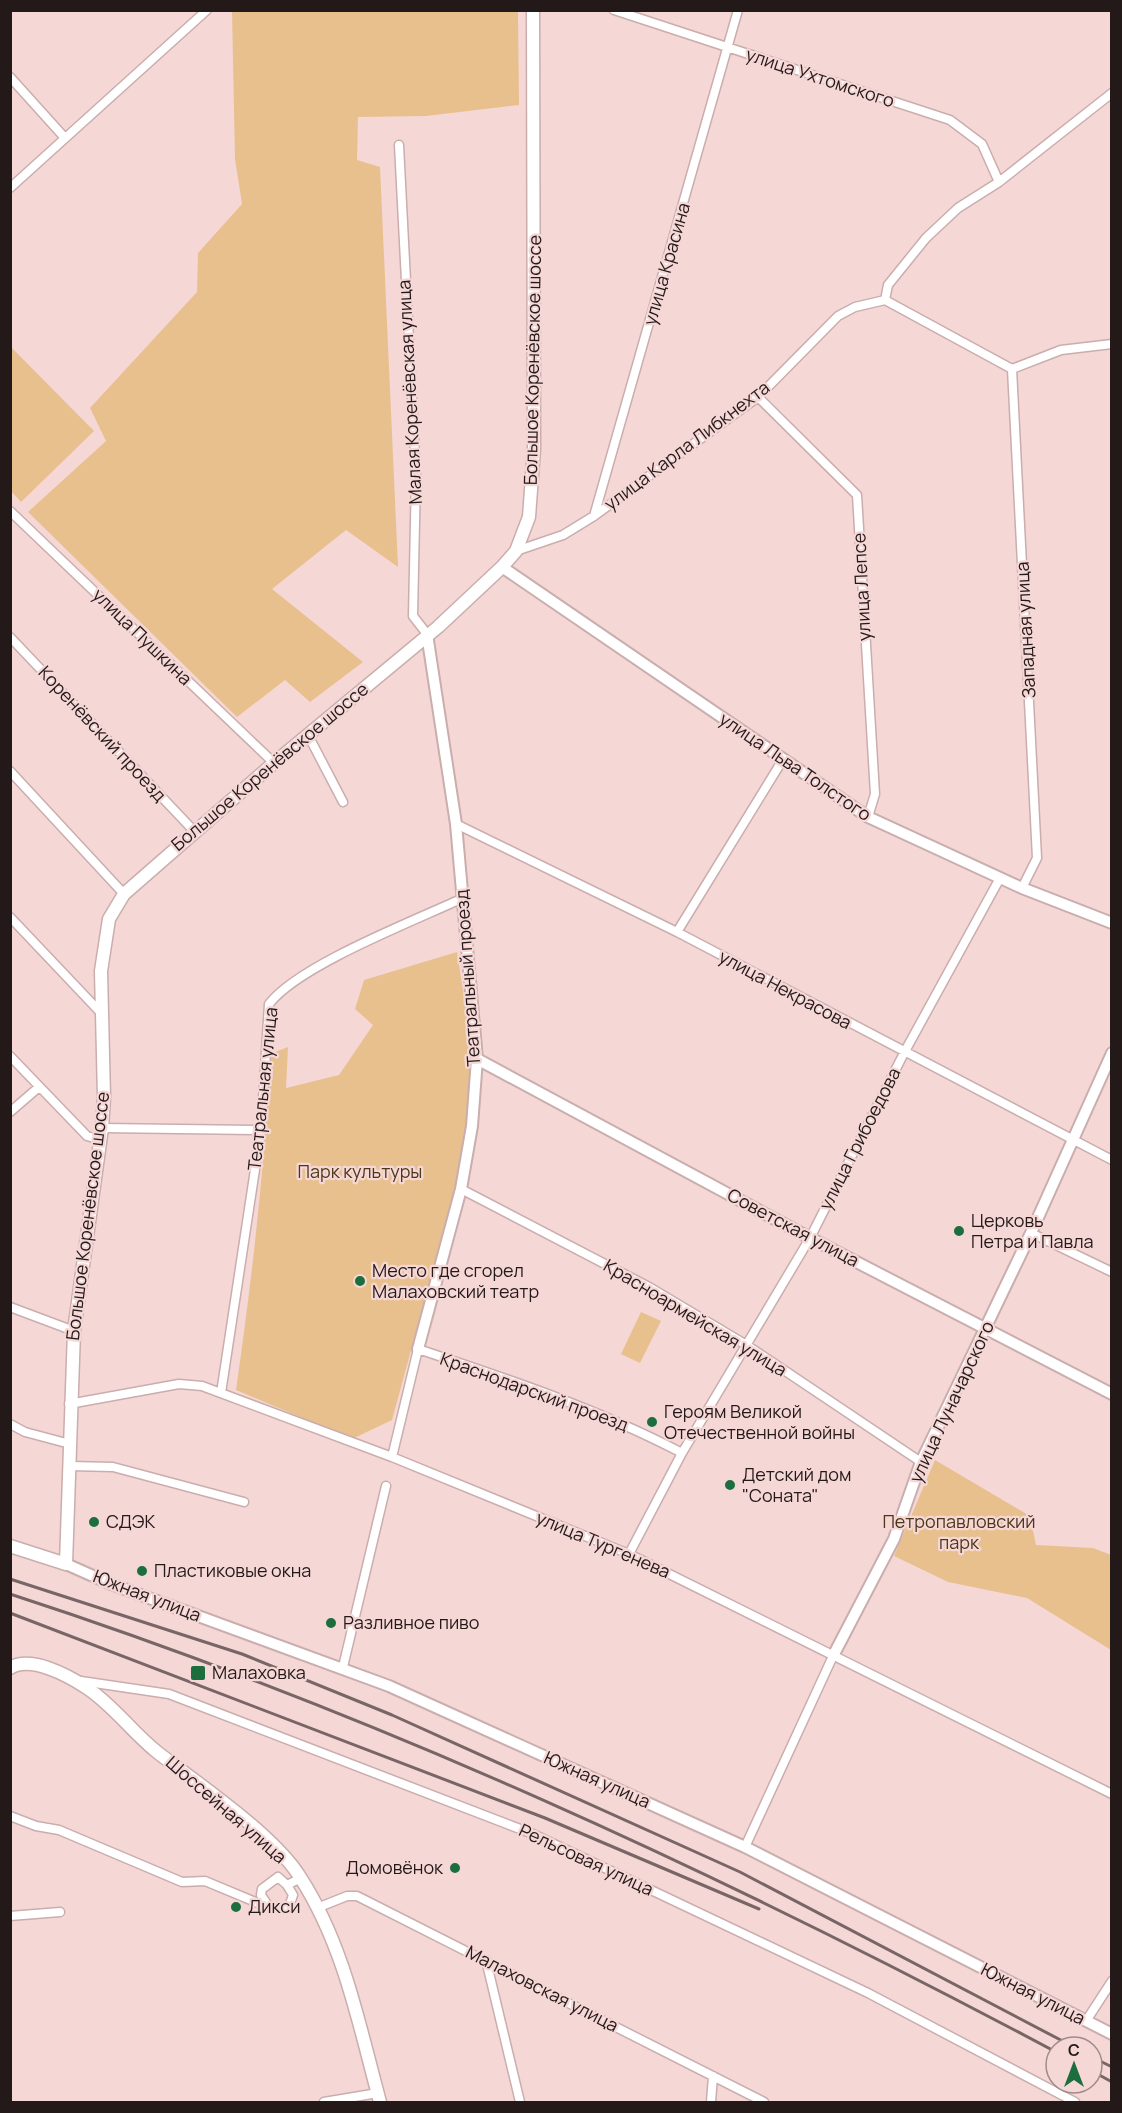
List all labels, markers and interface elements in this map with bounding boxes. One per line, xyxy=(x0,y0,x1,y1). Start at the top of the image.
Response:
street label: улица Ухтомского xyxy=(743,42,898,112)
street label: улица Красина xyxy=(637,200,695,328)
street label: Большое Коренёвское шоссе xyxy=(518,235,546,485)
street label: Малая Коренёвская улица xyxy=(391,279,427,505)
street label: улица Карла Либкнехта xyxy=(599,375,774,515)
street label: улица Лепсе xyxy=(846,532,876,642)
street label: Западная улица xyxy=(1009,561,1041,699)
street label: улица Пушкина xyxy=(88,583,198,690)
street label: Коренёвский проезд xyxy=(34,660,172,806)
street label: Большое Коренёвское шоссе xyxy=(166,677,373,856)
street label: улица Льва Толстого xyxy=(715,706,876,826)
street label: Театральный проезд xyxy=(449,889,485,1067)
street label: улица Некрасова xyxy=(715,944,856,1034)
street label: Театральная улица xyxy=(241,1006,283,1172)
street label: улица Грибоедова xyxy=(813,1063,905,1214)
street label: Большое Коренёвское шоссе xyxy=(60,1090,114,1342)
park label: Парк культуры xyxy=(298,1159,422,1183)
street label: Советская улица xyxy=(723,1182,863,1272)
place label: Церковь Петра и Павла xyxy=(971,1208,1094,1253)
marker: Церковь Петра и Павла xyxy=(952,1224,966,1238)
street label: Красноармейская улица xyxy=(599,1253,792,1381)
place label: Место где сгорел Малаховский театр xyxy=(372,1258,539,1303)
marker: Место где сгорел Малаховский театр xyxy=(353,1274,367,1288)
street label: улица Луначарского xyxy=(903,1317,999,1486)
street label: Краснодарский проезд xyxy=(437,1346,632,1436)
place label: Героям Великой Отечественной войны xyxy=(664,1399,855,1444)
marker: Героям Великой Отечественной войны xyxy=(645,1415,659,1429)
place label: Детский дом "Соната" xyxy=(742,1462,851,1507)
marker: Детский дом "Соната" xyxy=(723,1478,737,1492)
street label: улица Тургенева xyxy=(533,1505,674,1583)
place label: СДЭК xyxy=(106,1509,155,1533)
park label: Петропавловский парк xyxy=(882,1509,1036,1554)
marker: СДЭК xyxy=(87,1515,101,1529)
place label: Пластиковые окна xyxy=(154,1558,311,1582)
street label: Южная улица xyxy=(90,1563,205,1627)
marker: Пластиковые окна xyxy=(135,1564,149,1578)
place label: Разливное пиво xyxy=(343,1610,479,1634)
marker: Разливное пиво xyxy=(324,1616,338,1630)
place label: Малаховка xyxy=(212,1660,306,1684)
marker: Малаховка xyxy=(189,1664,207,1682)
street label: Южная улица xyxy=(541,1745,654,1813)
street label: Шоссейная улица xyxy=(161,1750,292,1868)
street label: Рельсовая улица xyxy=(515,1817,658,1901)
place label: Домовёнок xyxy=(346,1855,444,1879)
marker: Домовёнок xyxy=(448,1861,462,1875)
place label: Дикси xyxy=(248,1894,300,1918)
marker: Дикси xyxy=(229,1900,243,1914)
street label: Малаховская улица xyxy=(462,1939,623,2037)
street label: Южная улица xyxy=(977,1957,1090,2030)
north arrow xyxy=(1044,2035,1104,2095)
text: С xyxy=(1068,2039,1080,2061)

